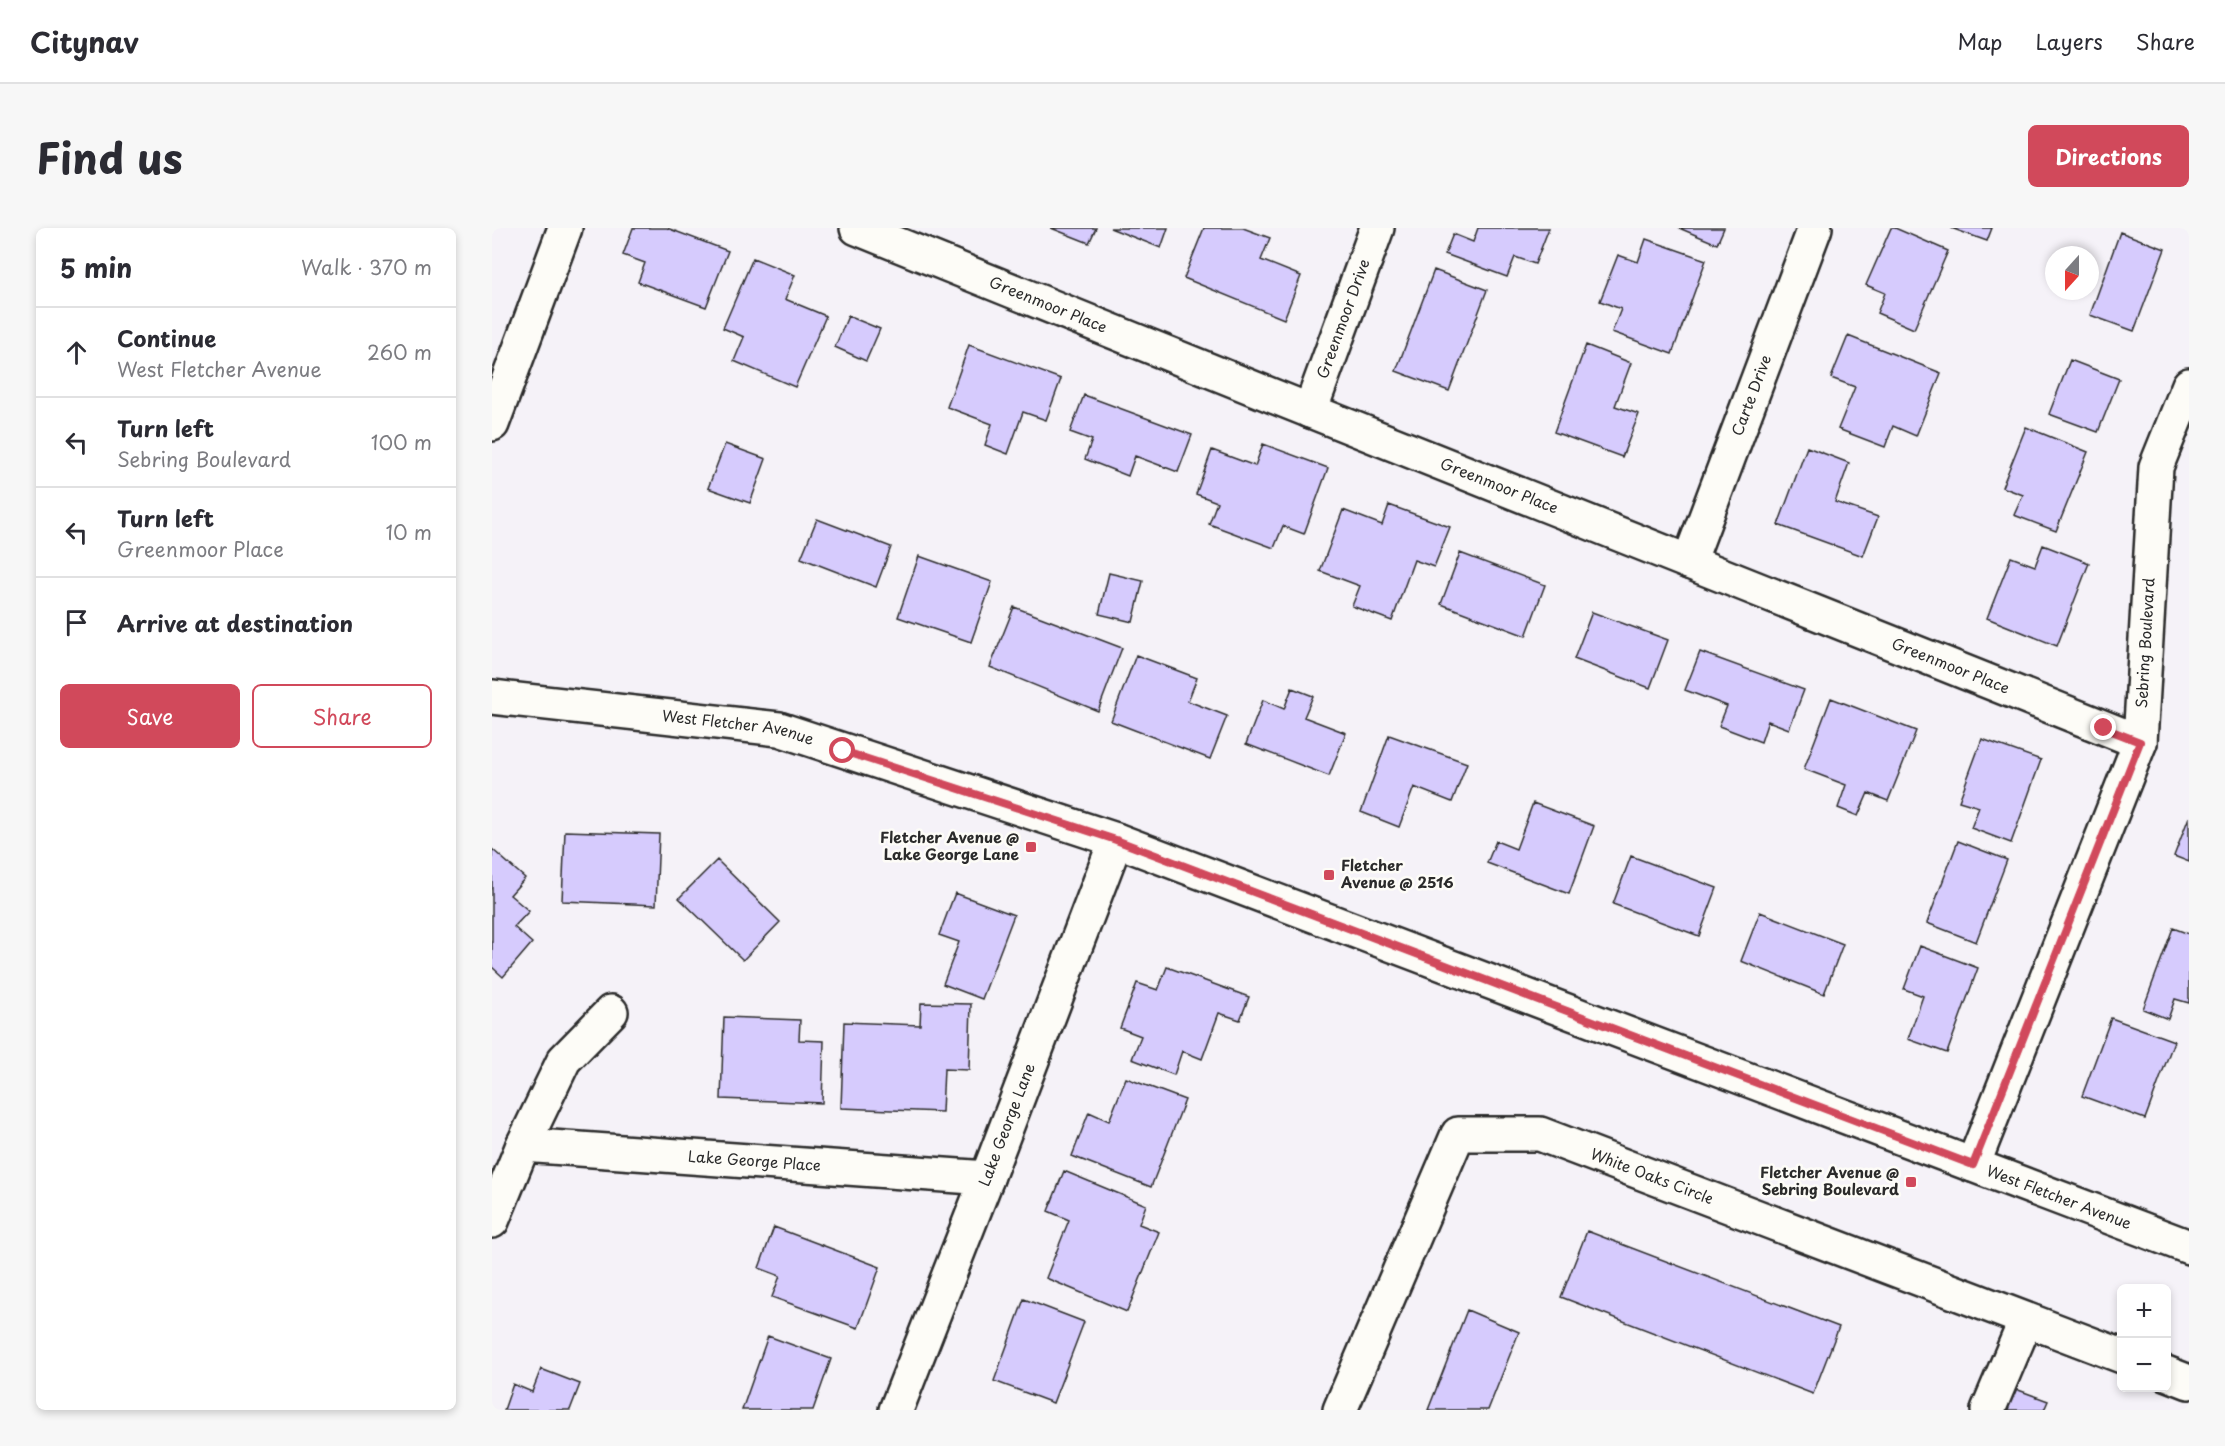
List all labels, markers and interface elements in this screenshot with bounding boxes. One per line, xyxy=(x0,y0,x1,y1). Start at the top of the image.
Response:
text: Citynav xyxy=(30,20,139,63)
text: Map xyxy=(1958,25,2002,57)
text: Layers xyxy=(2035,25,2103,57)
text: Share xyxy=(2136,25,2195,57)
text: Find us xyxy=(36,125,183,188)
button: Directions xyxy=(2028,125,2189,187)
north arrow xyxy=(2045,246,2099,300)
text: 5 min xyxy=(60,248,132,287)
text: Walk · 370 m xyxy=(301,252,432,282)
street label: Greenmoor Drive xyxy=(1310,255,1375,381)
street label: Greenmoor Place xyxy=(986,270,1111,338)
text: Continue xyxy=(117,321,216,354)
icon: ahead xyxy=(60,336,93,369)
text: 260 m xyxy=(367,337,432,367)
street label: Carte Drive xyxy=(1725,351,1776,439)
text: West Fletcher Avenue xyxy=(117,354,322,384)
text: Turn left xyxy=(117,411,214,444)
icon: left xyxy=(60,426,93,459)
text: 100 m xyxy=(371,427,432,457)
text: Sebring Boulevard xyxy=(117,444,291,474)
street label: Greenmoor Place xyxy=(1437,451,1562,519)
text: Turn left xyxy=(117,501,214,534)
icon: left xyxy=(60,516,93,549)
text: 10 m xyxy=(385,517,432,547)
text: Greenmoor Place xyxy=(117,534,284,564)
street label: Sebring Boulevard xyxy=(2129,577,2160,709)
icon: arrive xyxy=(60,606,93,639)
text: Arrive at destination xyxy=(117,606,353,639)
street label: Greenmoor Place xyxy=(1889,631,2013,699)
button: Save xyxy=(60,684,240,748)
button: Share xyxy=(252,684,432,748)
street label: West Fletcher Avenue xyxy=(661,703,817,750)
route end xyxy=(2090,714,2116,740)
route start xyxy=(829,737,855,763)
place label: Fletcher Avenue @ Lake George Lane xyxy=(880,825,1020,865)
marker: Fletcher Avenue @ Lake George Lane xyxy=(1024,840,1038,854)
place label: Fletcher Avenue @ 2516 xyxy=(1340,853,1454,893)
marker: Fletcher Avenue @ 2516 xyxy=(1322,868,1336,882)
street label: Lake George Lane xyxy=(972,1059,1040,1189)
street label: White Oaks Circle xyxy=(1588,1141,1717,1209)
street label: Lake George Place xyxy=(687,1144,822,1176)
street label: West Fletcher Avenue xyxy=(1983,1158,2135,1234)
place label: Fletcher Avenue @ Sebring Boulevard xyxy=(1760,1160,1899,1200)
marker: Fletcher Avenue @ Sebring Boulevard xyxy=(1904,1175,1918,1189)
map controls xyxy=(2117,1284,2171,1392)
button: + xyxy=(2117,1284,2171,1338)
button: − xyxy=(2117,1338,2171,1392)

